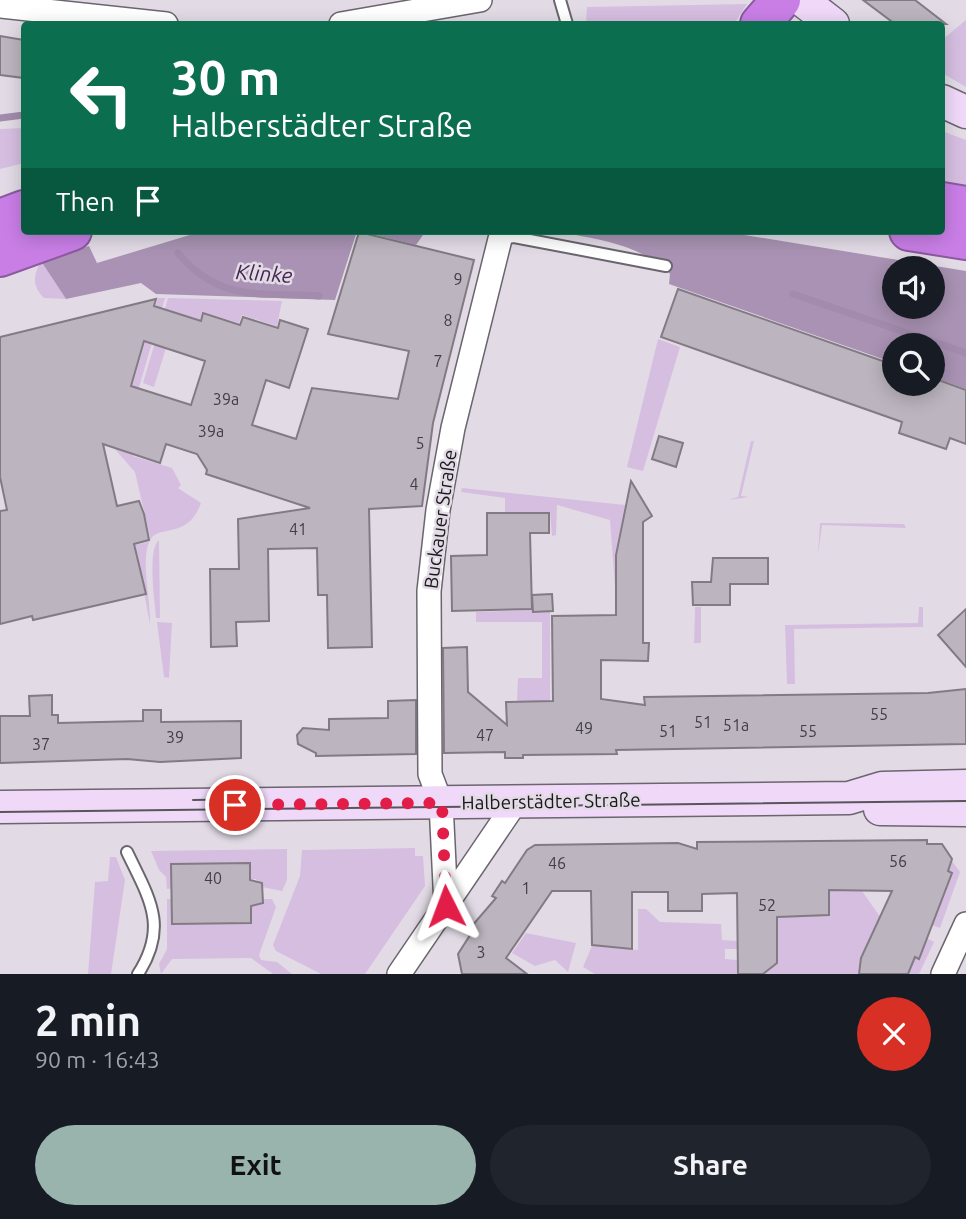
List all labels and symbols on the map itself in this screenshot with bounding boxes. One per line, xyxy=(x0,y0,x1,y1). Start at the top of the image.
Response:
water label: Klinke xyxy=(235,259,294,287)
house number: 9 xyxy=(453,270,463,288)
house number: 8 xyxy=(443,311,453,329)
house number: 7 xyxy=(433,352,443,370)
house number: 39a xyxy=(213,390,239,408)
house number: 39a xyxy=(198,422,224,440)
house number: 5 xyxy=(415,434,425,452)
street label: Buckauer Straße xyxy=(419,448,461,590)
house number: 4 xyxy=(409,475,419,493)
house number: 41 xyxy=(289,520,307,538)
house number: 55 xyxy=(870,705,888,723)
house number: 51 xyxy=(694,713,712,731)
house number: 51a xyxy=(723,716,749,734)
house number: 49 xyxy=(575,719,593,737)
house number: 51 xyxy=(659,722,677,740)
house number: 55 xyxy=(799,722,817,740)
house number: 47 xyxy=(476,726,494,744)
house number: 39 xyxy=(166,728,184,746)
house number: 37 xyxy=(32,735,50,753)
pin xyxy=(205,775,265,835)
street label: Halberstädter Straße xyxy=(461,788,641,814)
house number: 56 xyxy=(889,852,907,870)
house number: 46 xyxy=(548,854,566,872)
house number: 40 xyxy=(204,869,222,887)
position arrow xyxy=(409,869,483,943)
house number: 1 xyxy=(521,879,531,897)
house number: 52 xyxy=(758,896,776,914)
house number: 3 xyxy=(476,943,486,961)

